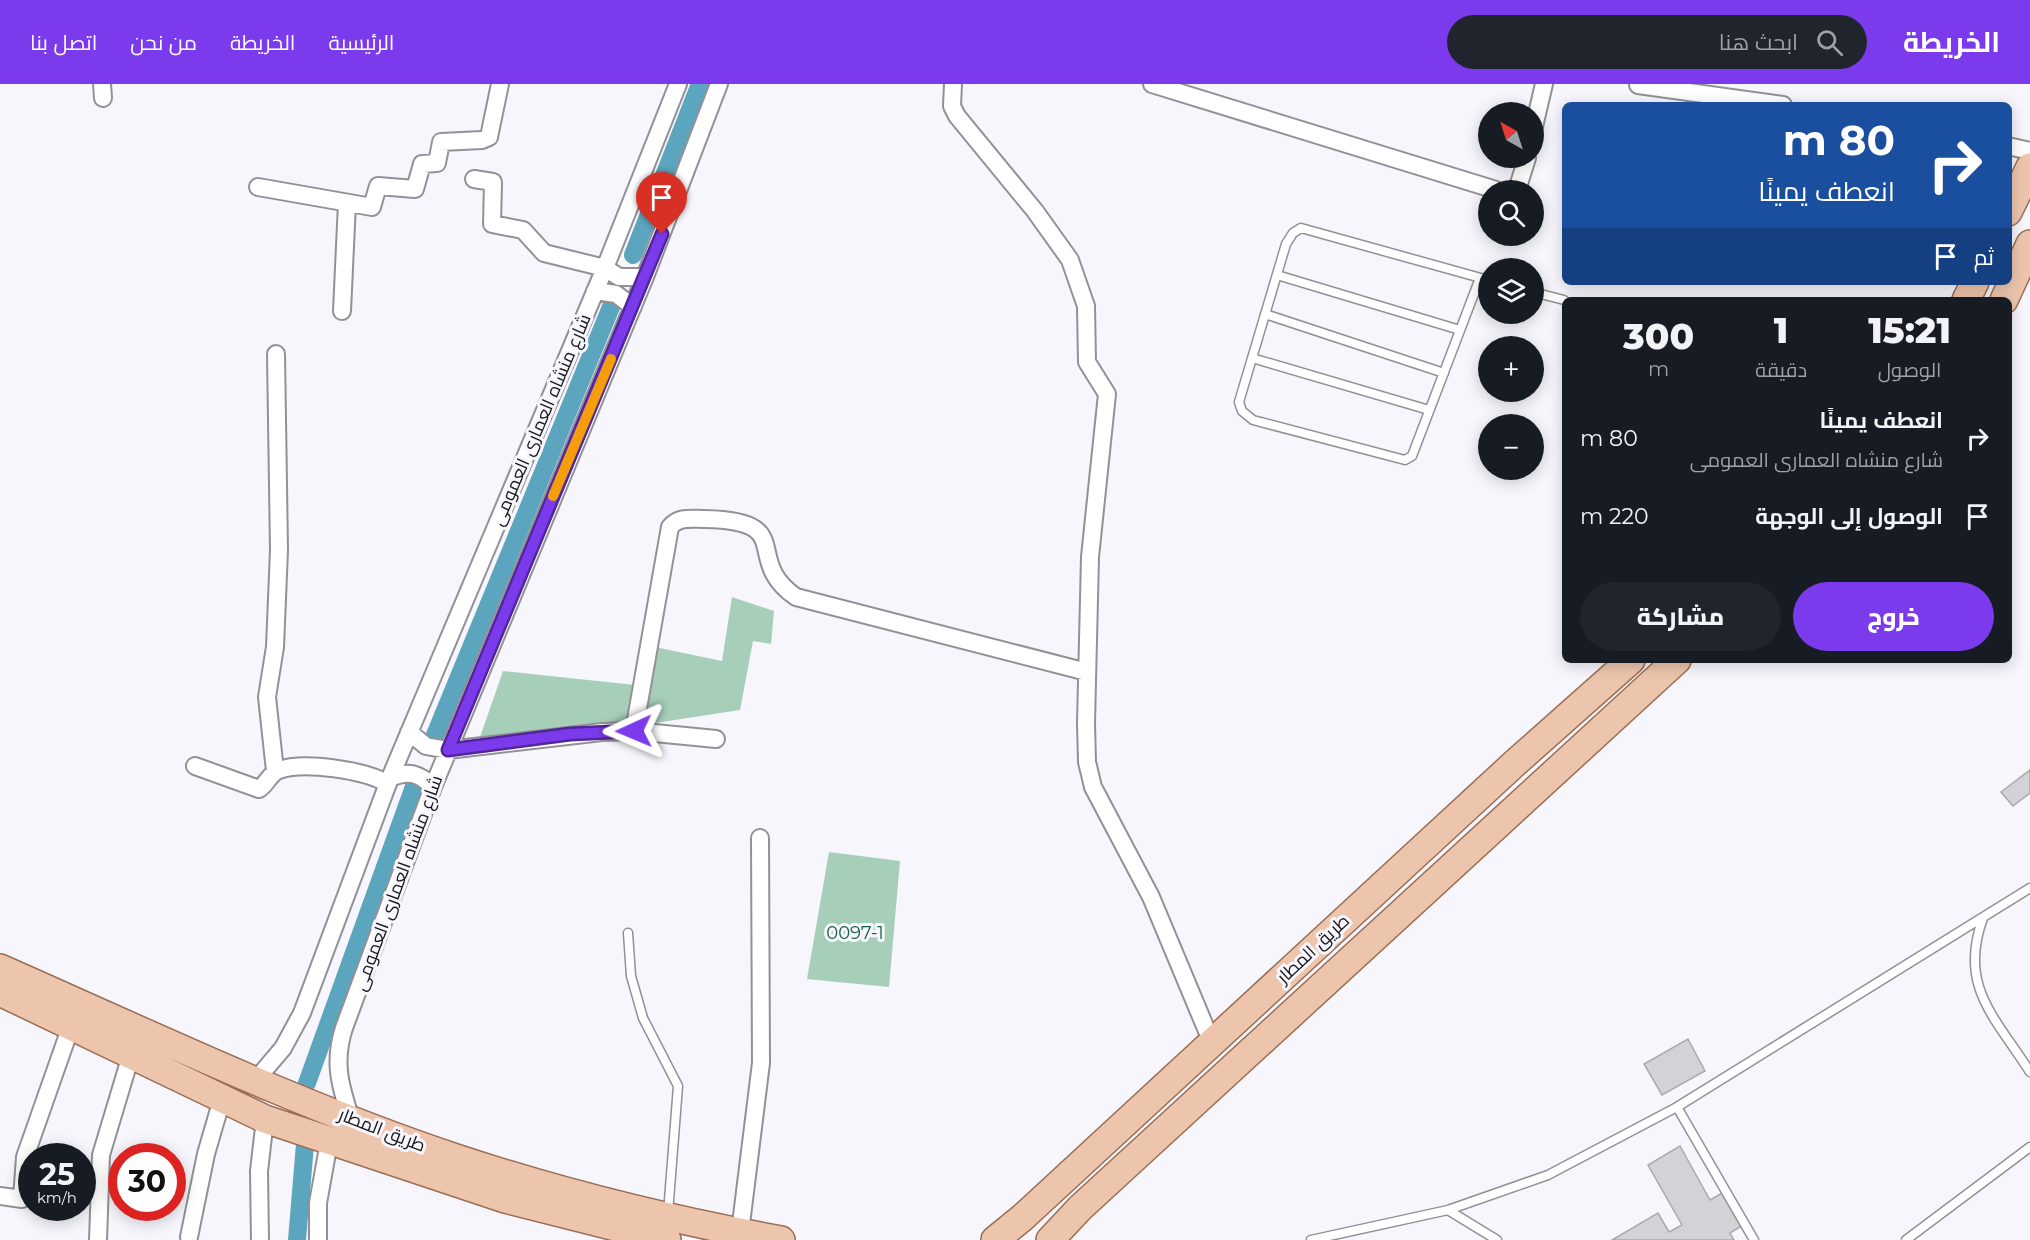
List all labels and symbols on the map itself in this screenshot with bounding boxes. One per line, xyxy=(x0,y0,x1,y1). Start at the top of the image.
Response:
north arrow xyxy=(1478,102,1544,168)
pin xyxy=(636,172,687,234)
street label: شارع منشاه العمارى العمومى xyxy=(486,311,597,530)
position arrow xyxy=(602,699,666,763)
street label: شارع منشاه العمارى العمومى xyxy=(349,772,448,994)
street label: طريق المطار xyxy=(1271,910,1355,990)
park label: 0097-1 xyxy=(826,922,884,944)
street label: طريق المطار xyxy=(334,1103,429,1158)
speed limit sign: 30 xyxy=(108,1143,186,1221)

